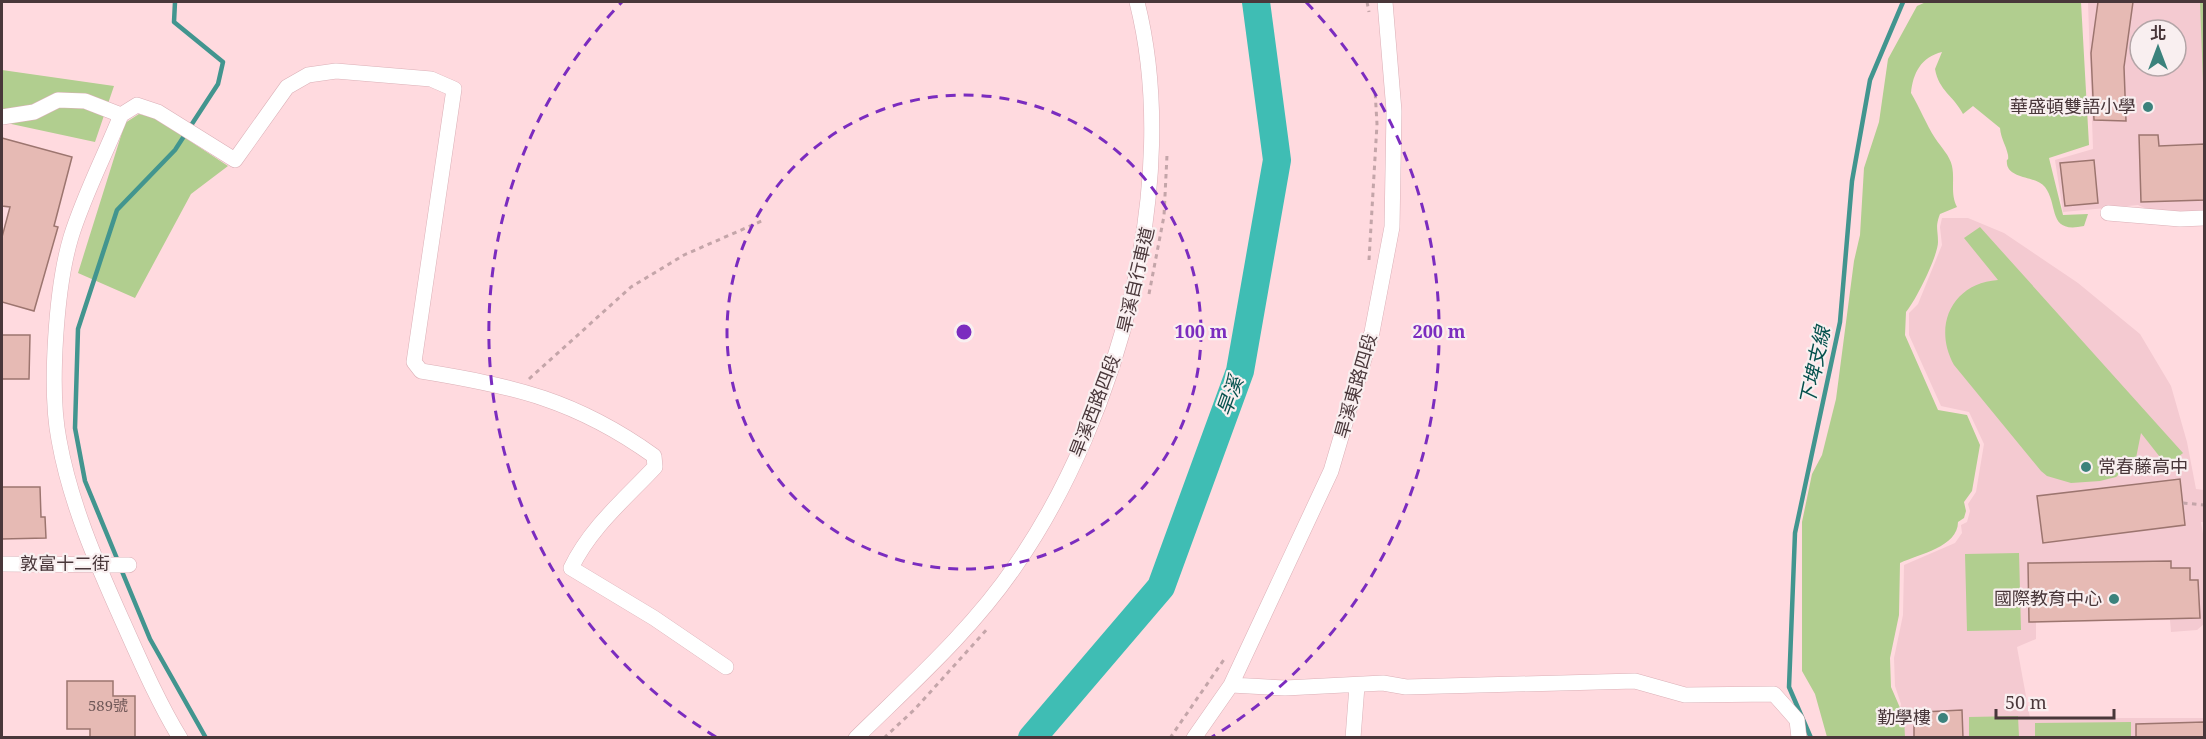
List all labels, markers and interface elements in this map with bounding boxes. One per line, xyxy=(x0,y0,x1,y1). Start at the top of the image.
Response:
north arrow xyxy=(2128,18,2188,78)
text: 北 xyxy=(2150,22,2166,44)
place label: 華盛頓雙語小學 xyxy=(2010,94,2136,118)
marker: 華盛頓雙語小學 xyxy=(2141,100,2155,114)
street label: 旱溪自行車道 xyxy=(1111,224,1159,335)
text: 100 m xyxy=(1175,319,1228,343)
text: 200 m xyxy=(1413,319,1466,343)
centre of rings xyxy=(954,322,974,342)
water label: 下埤支線 xyxy=(1793,322,1836,408)
street label: 旱溪東路四段 xyxy=(1329,331,1381,441)
street label: 旱溪西路四段 xyxy=(1064,351,1125,460)
water label: 旱溪 xyxy=(1210,370,1250,419)
place label: 常春藤高中 xyxy=(2098,454,2188,478)
marker: 常春藤高中 xyxy=(2079,460,2093,474)
street label: 敦富十二街 xyxy=(20,551,110,575)
place label: 國際教育中心 xyxy=(1994,586,2102,610)
marker: 國際教育中心 xyxy=(2107,592,2121,606)
scale bar xyxy=(1996,682,2114,720)
text: 50 m xyxy=(2005,690,2047,714)
house number: 589號 xyxy=(88,695,128,715)
place label: 勤學樓 xyxy=(1877,705,1931,729)
marker: 勤學樓 xyxy=(1936,711,1950,725)

